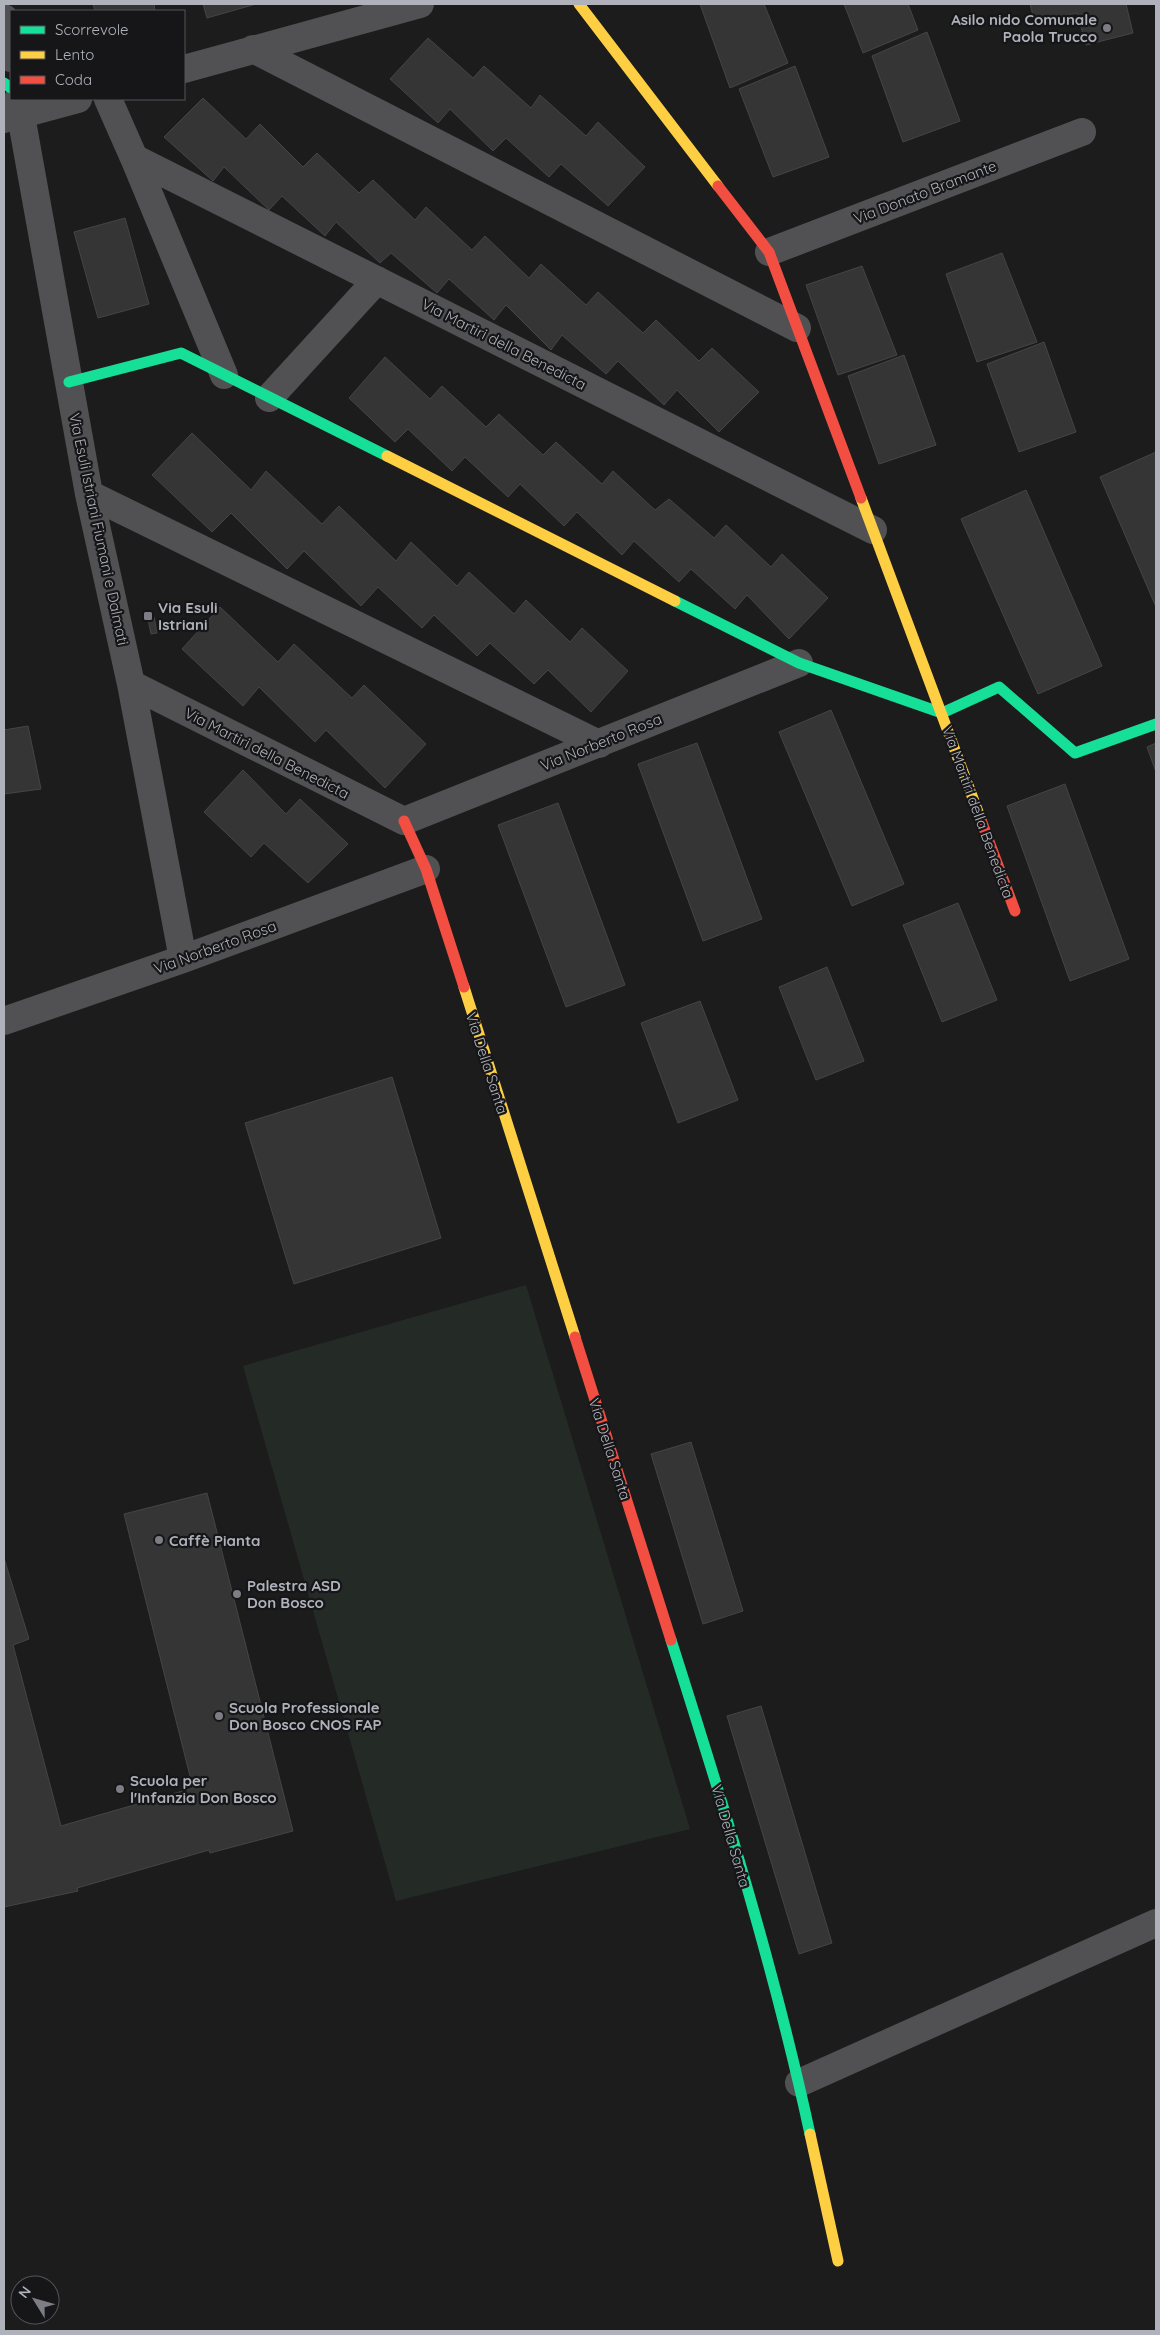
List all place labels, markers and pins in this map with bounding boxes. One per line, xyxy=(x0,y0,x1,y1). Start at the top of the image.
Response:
place label: Asilo nido Comunale Paola Trucco xyxy=(951,10,1097,46)
marker: Asilo nido Comunale Paola Trucco xyxy=(1101,22,1113,34)
place label: Via Esuli Istriani xyxy=(158,598,218,634)
marker: Via Esuli Istriani xyxy=(142,610,154,622)
place label: Caffè Pianta xyxy=(169,1531,261,1550)
marker: Caffè Pianta xyxy=(153,1534,165,1546)
place label: Palestra ASD Don Bosco xyxy=(247,1576,341,1612)
marker: Palestra ASD Don Bosco xyxy=(231,1588,243,1600)
place label: Scuola Professionale Don Bosco CNOS FAP xyxy=(229,1698,382,1734)
marker: Scuola Professionale Don Bosco CNOS FAP xyxy=(213,1710,225,1722)
place label: Scuola per l'Infanzia Don Bosco xyxy=(130,1771,277,1807)
marker: Scuola per l'Infanzia Don Bosco xyxy=(114,1783,126,1795)

